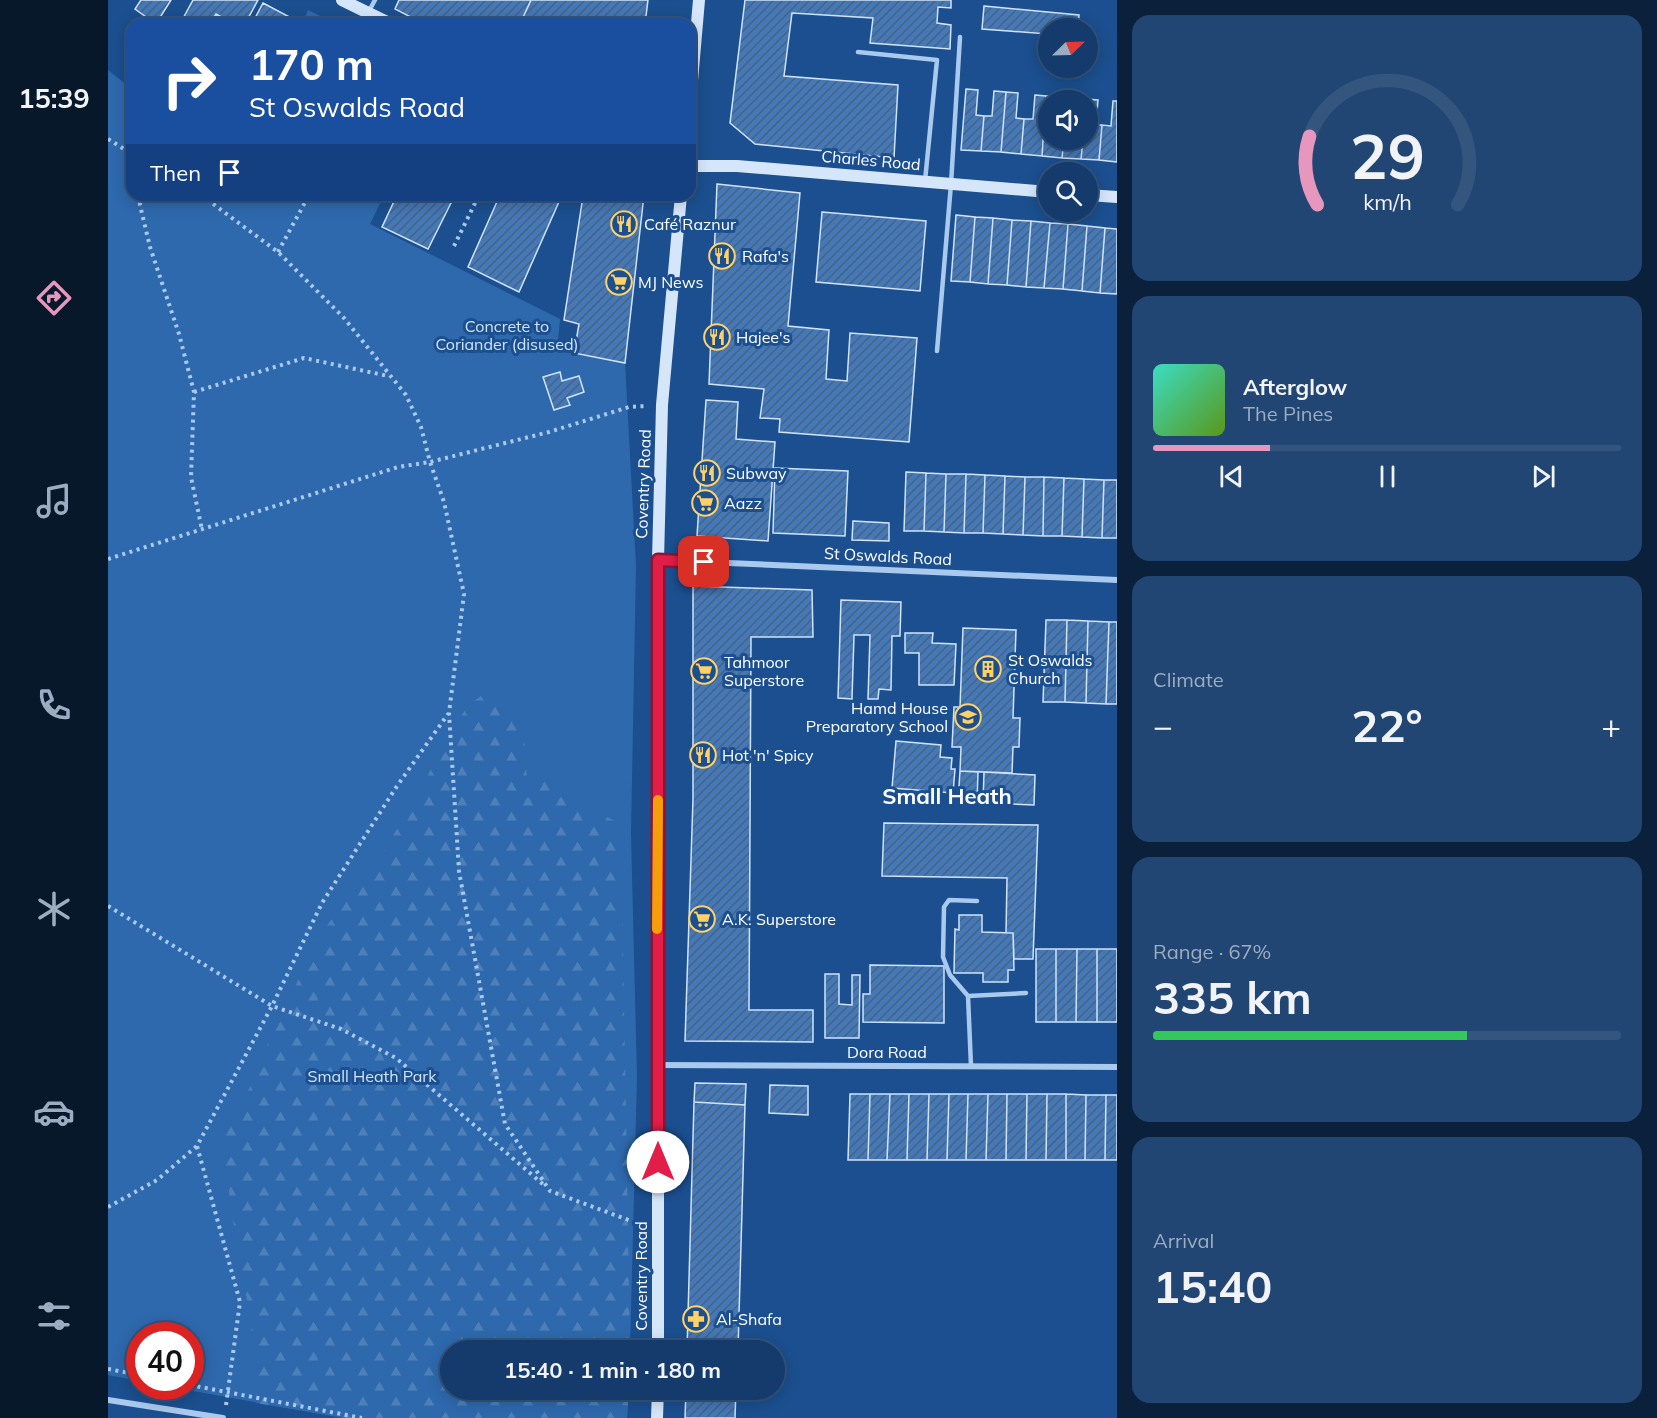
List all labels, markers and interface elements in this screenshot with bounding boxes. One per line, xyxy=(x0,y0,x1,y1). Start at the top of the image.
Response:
north arrow xyxy=(1038,18,1098,78)
map controls xyxy=(1038,18,1098,222)
text: 170 m xyxy=(249,38,374,91)
icon: right xyxy=(150,42,228,120)
text: 15:39 xyxy=(18,81,90,115)
text: St Oswalds Road xyxy=(249,90,465,124)
button: sound xyxy=(1038,90,1098,150)
text: 29 xyxy=(1350,116,1424,195)
street label: Charles Road xyxy=(821,146,921,174)
icon: arrive xyxy=(213,156,246,189)
text: Then xyxy=(150,159,201,187)
button: search xyxy=(1038,162,1098,222)
text: km/h xyxy=(1363,188,1411,215)
restaurant icon: Café Raznur xyxy=(609,209,639,239)
place label: Café Raznur xyxy=(644,214,736,234)
restaurant icon: Rafa's xyxy=(707,241,737,271)
place label: Rafa's xyxy=(742,246,789,266)
supermarket icon: MJ News xyxy=(604,267,634,297)
place label: MJ News xyxy=(638,272,703,292)
icon: directions xyxy=(33,277,75,319)
park label: Concrete to Coriander (disused) xyxy=(435,316,579,354)
restaurant icon: Hajee's xyxy=(702,322,732,352)
place label: Hajee's xyxy=(736,327,791,347)
text: Afterglow xyxy=(1243,373,1347,401)
text: The Pines xyxy=(1243,401,1333,426)
street label: Coventry Road xyxy=(631,429,655,539)
restaurant icon: Subway xyxy=(692,458,722,488)
icon: previous xyxy=(1215,460,1248,493)
icon: pause xyxy=(1371,460,1404,493)
icon: next xyxy=(1527,460,1560,493)
place label: Subway xyxy=(726,463,787,483)
icon: music xyxy=(33,480,75,522)
supermarket icon: Aazz xyxy=(690,488,720,518)
place label: Aazz xyxy=(724,493,762,513)
pin xyxy=(678,536,729,587)
street label: St Oswalds Road xyxy=(824,543,952,569)
icon: arrive xyxy=(687,545,720,578)
place label: St Oswalds Church xyxy=(1008,650,1093,688)
place label: Tahmoor Superstore xyxy=(724,652,804,690)
building icon: St Oswalds Church xyxy=(973,654,1003,684)
supermarket icon: Tahmoor Superstore xyxy=(689,656,719,686)
text: Climate xyxy=(1153,667,1224,692)
icon: phone xyxy=(33,684,75,726)
text: 22° xyxy=(1351,697,1423,753)
place label: Hamd House Preparatory School xyxy=(806,698,948,736)
school or university icon: Hamd House Preparatory School xyxy=(953,702,983,732)
text: − xyxy=(1153,705,1173,746)
text: + xyxy=(1601,705,1621,746)
restaurant icon: Hot 'n' Spicy xyxy=(688,740,718,770)
place label: Hot 'n' Spicy xyxy=(722,745,814,765)
district label: Small Heath xyxy=(882,782,1012,810)
icon: climate xyxy=(33,888,75,930)
supermarket icon: A.K. Superstore xyxy=(687,904,717,934)
place label: A.K. Superstore xyxy=(722,909,836,929)
text: Range · 67% xyxy=(1153,939,1271,964)
text: 335 km xyxy=(1153,969,1312,1025)
street label: Dora Road xyxy=(847,1042,927,1062)
park label: Small Heath Park xyxy=(308,1066,437,1086)
icon: car xyxy=(33,1091,75,1133)
position arrow xyxy=(626,1130,690,1194)
street label: Coventry Road xyxy=(631,1221,651,1331)
text: Arrival xyxy=(1153,1228,1214,1253)
text: 15:40 xyxy=(1153,1258,1272,1314)
icon: filters xyxy=(33,1295,75,1337)
pharmacy icon: Al-Shafa xyxy=(681,1304,711,1334)
place label: Al-Shafa xyxy=(716,1309,782,1329)
speed limit sign: 40 xyxy=(126,1322,204,1400)
text: 15:40 · 1 min · 180 m xyxy=(504,1356,721,1384)

